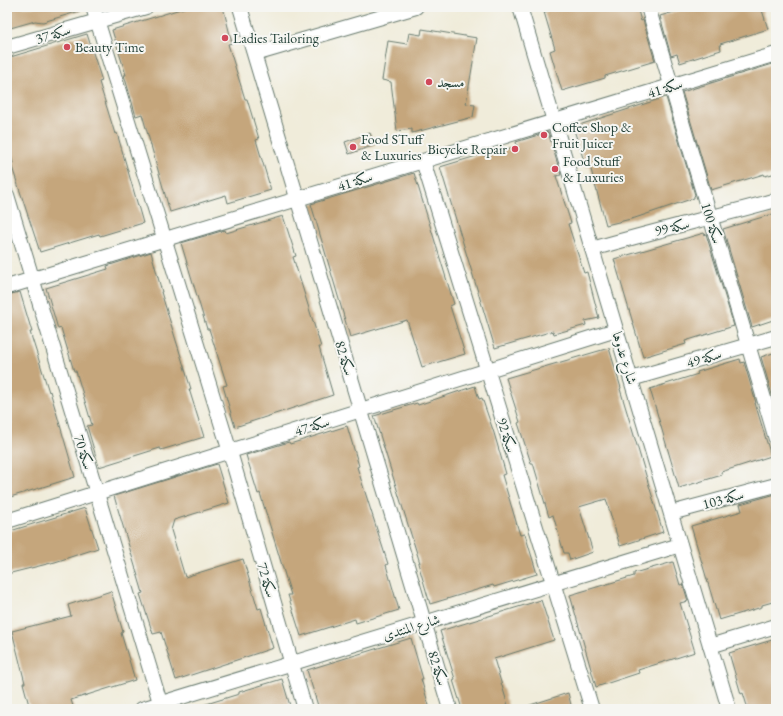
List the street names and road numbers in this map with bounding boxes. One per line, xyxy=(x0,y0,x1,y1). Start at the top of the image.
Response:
street label: سكة 37 xyxy=(34,20,73,48)
street label: سكة 41 xyxy=(645,74,685,102)
street label: سكة 41 xyxy=(335,167,375,195)
street label: سكة 100 xyxy=(697,200,727,246)
street label: سكة 99 xyxy=(653,214,691,240)
street label: شارع عدوها xyxy=(606,329,642,388)
street label: سكة 82 xyxy=(331,338,359,378)
street label: سكة 49 xyxy=(685,344,724,372)
street label: سكة 47 xyxy=(292,412,332,440)
street label: سكة 92 xyxy=(493,415,521,455)
street label: سكة 70 xyxy=(70,432,98,472)
street label: سكة 103 xyxy=(700,485,746,513)
street label: سكة 72 xyxy=(253,561,281,600)
street label: شارع المنتدى xyxy=(380,610,443,647)
street label: سكة 82 xyxy=(424,648,452,688)

